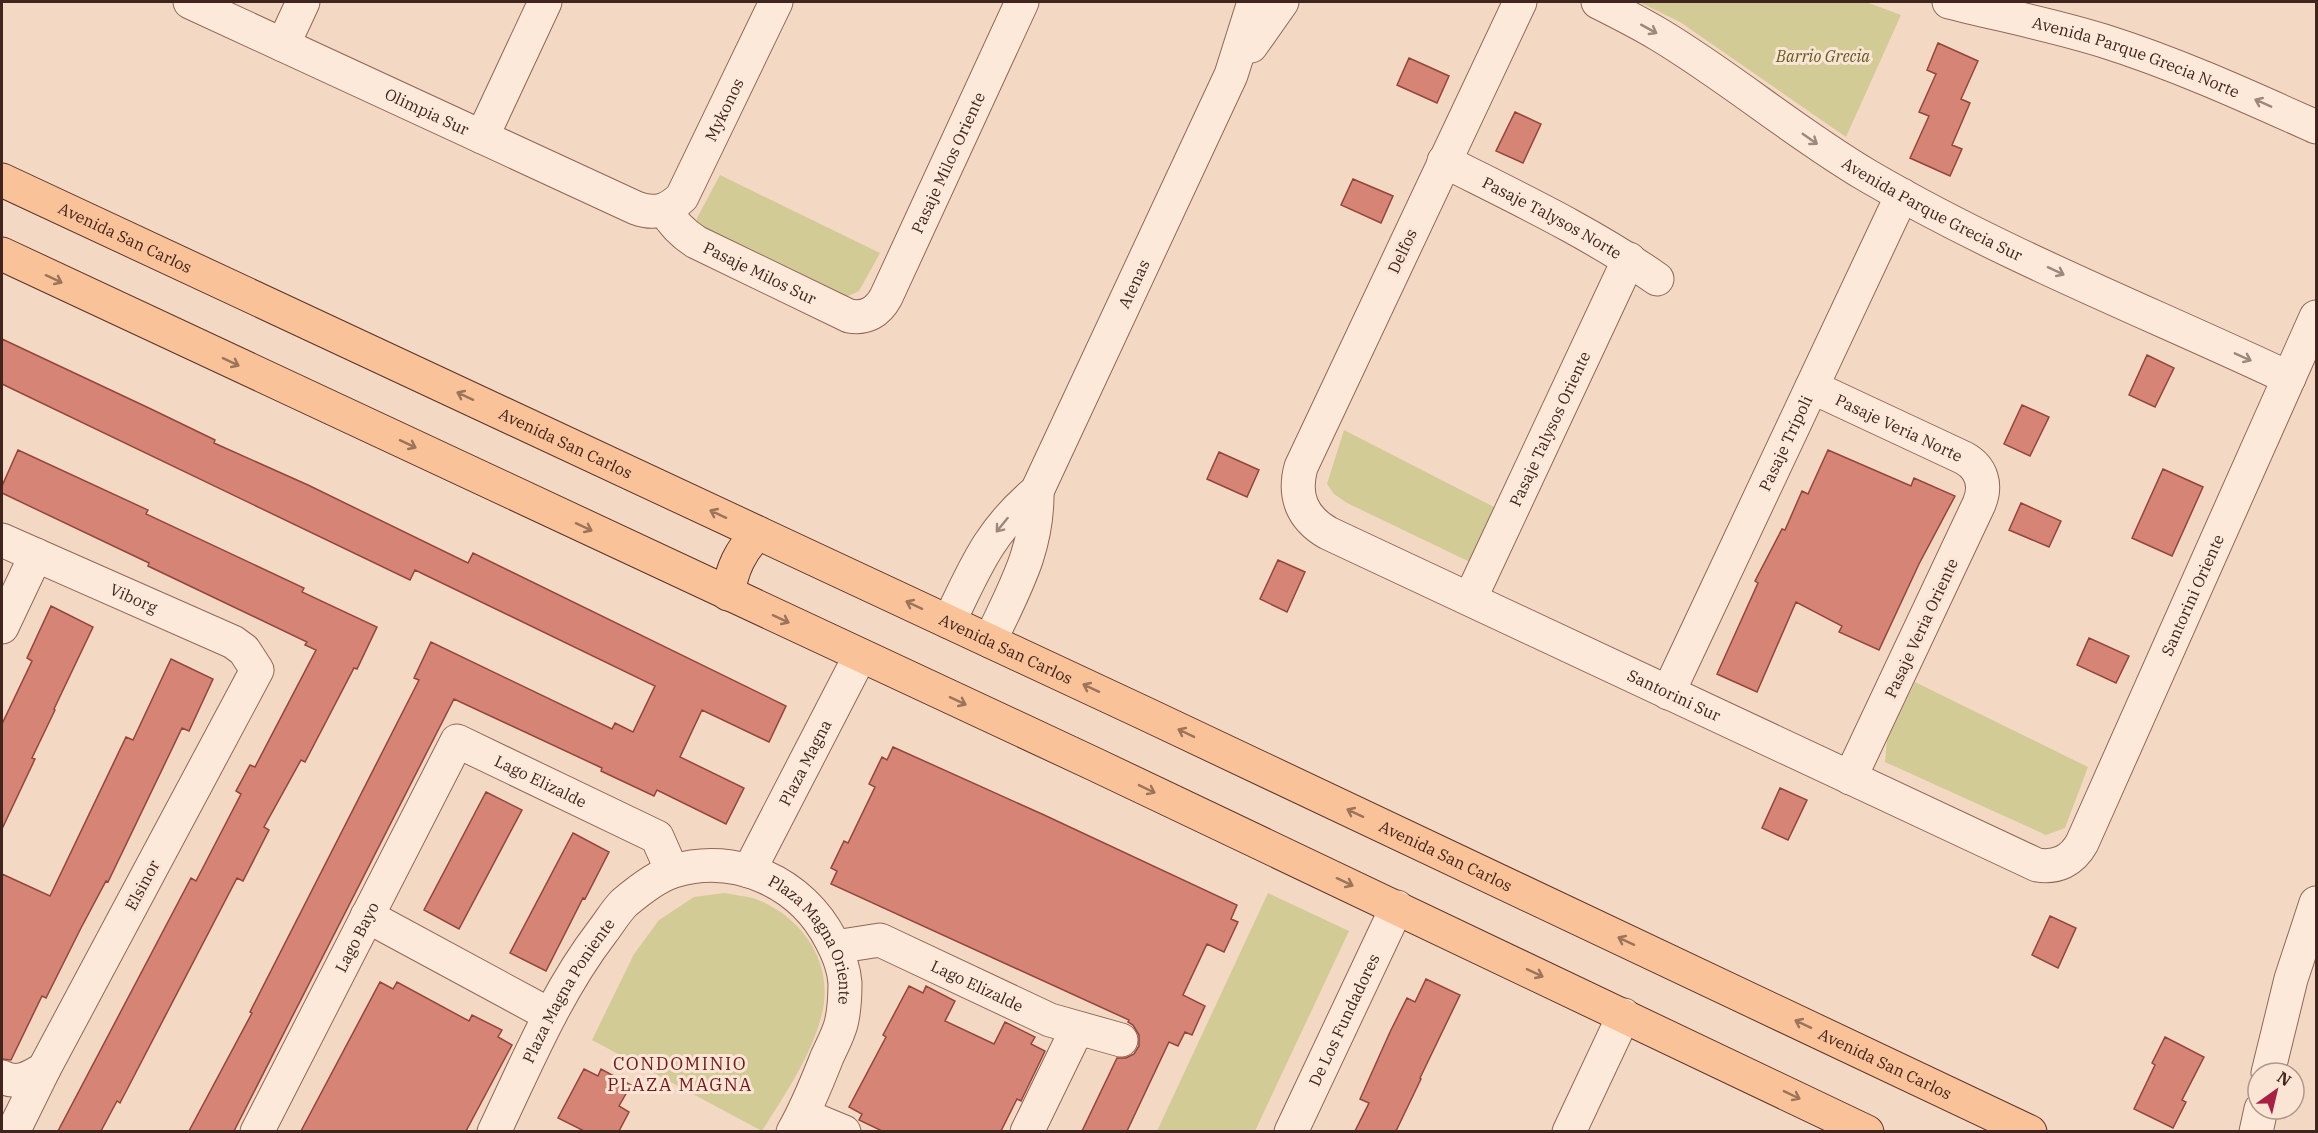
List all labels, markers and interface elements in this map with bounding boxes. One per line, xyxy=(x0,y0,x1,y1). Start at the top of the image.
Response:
street label: Avenida Parque Grecia Norte xyxy=(2030,12,2243,102)
one-way arrow xyxy=(1640,24,1658,35)
park label: Barrio Grecia xyxy=(1775,46,1870,66)
street label: Mykonos xyxy=(700,75,748,144)
street label: Olimpia Sur xyxy=(382,83,472,139)
street label: Pasaje Milos Oriente xyxy=(907,89,989,236)
one-way arrow xyxy=(2254,97,2272,108)
one-way arrow xyxy=(1802,133,1818,145)
street label: Avenida Parque Grecia Sur xyxy=(1838,153,2026,265)
street label: Pasaje Talysos Norte xyxy=(1479,172,1625,263)
street label: Avenida San Carlos xyxy=(55,198,195,277)
street label: Delfos xyxy=(1383,226,1421,276)
street label: Pasaje Milos Sur xyxy=(700,237,820,309)
street label: Atenas xyxy=(1114,256,1154,312)
one-way arrow xyxy=(2046,266,2064,278)
one-way arrow xyxy=(45,274,63,286)
street label: Pasaje Talysos Oriente xyxy=(1505,348,1595,510)
one-way arrow xyxy=(2234,352,2252,363)
one-way arrow xyxy=(222,356,240,368)
street label: Pasaje Veria Norte xyxy=(1832,389,1966,466)
one-way arrow xyxy=(457,390,475,402)
street label: Pasaje Trípoli xyxy=(1754,392,1816,494)
street label: Avenida San Carlos xyxy=(496,403,636,483)
one-way arrow xyxy=(398,439,416,451)
one-way arrow xyxy=(710,508,728,520)
one-way arrow xyxy=(995,517,1008,533)
one-way arrow xyxy=(575,522,593,533)
street label: Santorini Oriente xyxy=(2157,531,2228,659)
street label: Pasaje Veria Oriente xyxy=(1880,555,1962,701)
street label: Viborg xyxy=(107,579,161,618)
one-way arrow xyxy=(906,599,924,611)
street label: Avenida San Carlos xyxy=(936,609,1076,688)
one-way arrow xyxy=(772,614,790,626)
street label: Santorini Sur xyxy=(1624,665,1724,725)
one-way arrow xyxy=(1082,681,1100,693)
one-way arrow xyxy=(949,696,967,708)
street label: Plaza Magna xyxy=(774,716,836,809)
one-way arrow xyxy=(1177,726,1195,738)
street label: Lago Elizalde xyxy=(491,751,590,812)
one-way arrow xyxy=(1138,784,1156,796)
one-way arrow xyxy=(1347,806,1365,818)
street label: Avenida San Carlos xyxy=(1376,816,1515,896)
street label: Elsinor xyxy=(120,856,164,914)
street label: Plaza Magna Oriente xyxy=(765,871,855,1006)
one-way arrow xyxy=(1335,877,1353,889)
street label: Lago Bayo xyxy=(330,899,383,976)
street label: Plaza Magna Poniente xyxy=(518,914,619,1066)
one-way arrow xyxy=(1618,934,1636,946)
street label: De Los Fundadores xyxy=(1304,950,1384,1089)
street label: Lago Elizalde xyxy=(928,955,1027,1016)
one-way arrow xyxy=(1526,967,1544,979)
one-way arrow xyxy=(1794,1017,1812,1029)
street label: Avenida San Carlos xyxy=(1815,1023,1955,1103)
district label: CONDOMINIO PLAZA MAGNA xyxy=(607,1052,753,1096)
north arrow xyxy=(2246,1061,2306,1121)
text: N xyxy=(2274,1067,2295,1090)
one-way arrow xyxy=(1783,1090,1801,1102)

